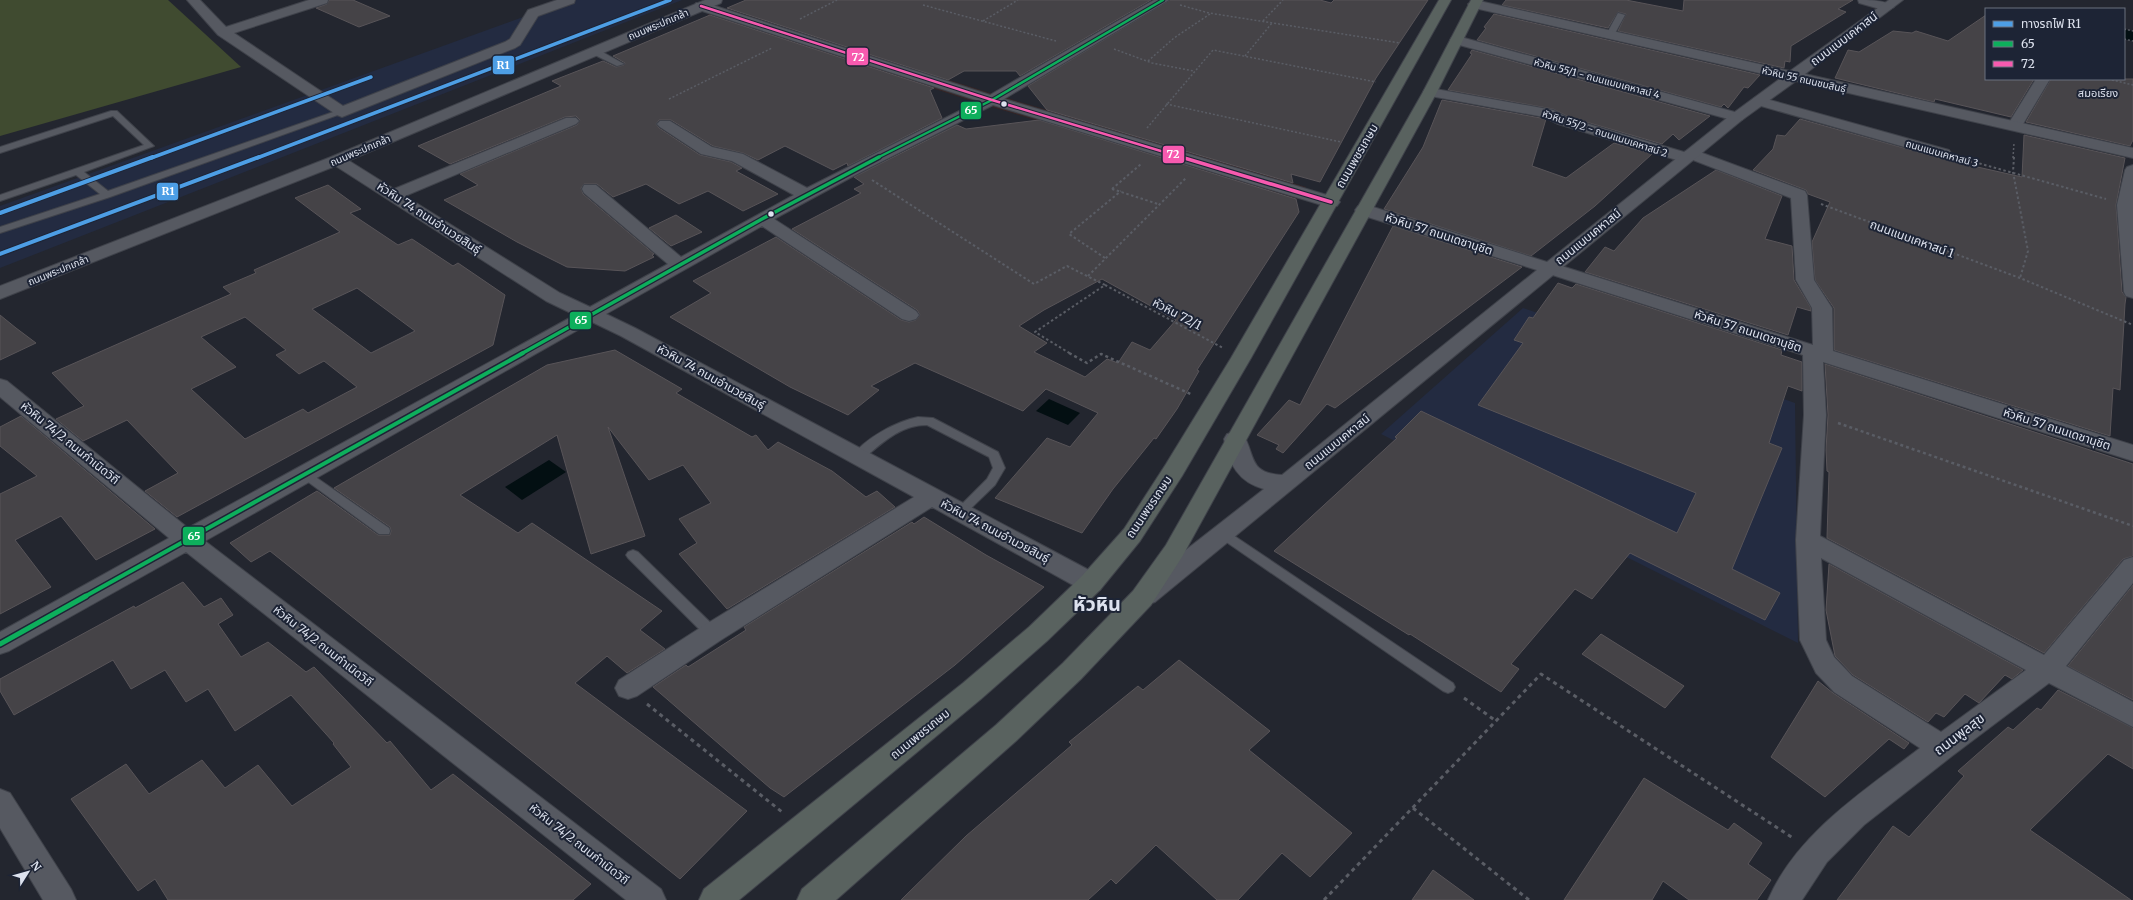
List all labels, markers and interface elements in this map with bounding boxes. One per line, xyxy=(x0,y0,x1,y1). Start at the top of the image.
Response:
street label: ถนนพระปกเกล้า xyxy=(626,6,690,43)
street label: ถนนแนบเคหาสน์ xyxy=(1807,8,1880,69)
legend xyxy=(1985,8,2125,80)
text: ทางรถไฟ R1 xyxy=(2021,16,2081,31)
text: 65 xyxy=(2021,36,2035,51)
line badge: 72 xyxy=(846,47,869,66)
text: 72 xyxy=(852,50,865,64)
line badge: R1 xyxy=(492,55,515,75)
street label: หัวหิน 55/1 - ถนนแนบเคหาสน์ 4 xyxy=(1532,55,1661,102)
text: 72 xyxy=(2021,56,2035,71)
text: R1 xyxy=(497,58,509,72)
street label: หัวหิน 55 ถนนชมสินธุ์ xyxy=(1761,63,1847,96)
district label: สมอเรียง xyxy=(2078,86,2118,100)
unlabelled marker xyxy=(999,99,1009,109)
line badge: 65 xyxy=(960,101,982,120)
text: 65 xyxy=(965,103,977,117)
street label: หัวหิน 55/2 - ถนนแนบเคหาสน์ 2 xyxy=(1541,107,1669,160)
street label: ถนนเพชรเกษม xyxy=(1332,121,1381,191)
street label: ถนนพระปกเกล้า xyxy=(328,132,392,169)
street label: ถนนแนบเคหาสน์ 3 xyxy=(1904,137,1980,170)
line badge: 72 xyxy=(1162,145,1185,164)
text: 72 xyxy=(1167,147,1180,161)
street label: หัวหิน 74 ถนนอำนวยสินธุ์ xyxy=(374,178,484,257)
line badge: R1 xyxy=(156,182,179,201)
text: R1 xyxy=(162,184,174,198)
street label: ถนนแนบเคหาสน์ xyxy=(1552,206,1624,268)
unlabelled marker xyxy=(766,209,776,219)
street label: หัวหิน 57 ถนนเดชานุชิต xyxy=(1383,209,1495,258)
street label: ถนนแนบเคหาสน์ 1 xyxy=(1868,216,1957,261)
street label: ถนนพระปกเกล้า xyxy=(26,252,90,289)
street label: หัวหิน 72/1 xyxy=(1150,294,1205,333)
street label: หัวหิน 57 ถนนเดชานุชิต xyxy=(1692,306,1804,355)
line badge: 65 xyxy=(569,311,592,330)
text: 65 xyxy=(575,313,587,327)
street label: หัวหิน 74 ถนนอำนวยสินธุ์ xyxy=(655,341,768,413)
street label: หัวหิน 74/2 ถนนกำเนิดวิถี xyxy=(18,398,123,487)
street label: หัวหิน 57 ถนนเดชานุชิต xyxy=(2001,404,2113,453)
street label: ถนนแนบเคหาสน์ xyxy=(1301,411,1373,473)
street label: ถนนเพชรเกษม xyxy=(1122,473,1175,541)
street label: หัวหิน 74 ถนนอำนวยสินธุ์ xyxy=(938,496,1052,566)
line badge: 65 xyxy=(182,526,205,546)
text: 65 xyxy=(188,529,200,543)
district label: หัวหิน xyxy=(1073,591,1121,616)
street label: หัวหิน 74/2 ถนนกำเนิดวิถี xyxy=(270,602,376,689)
street label: ถนนเพชรเกษม xyxy=(887,705,952,762)
street label: ถนนพูลสุข xyxy=(1930,709,1988,759)
street label: หัวหิน 74/2 ถนนกำเนิดวิถี xyxy=(526,800,632,887)
north arrow xyxy=(8,852,48,892)
text: N xyxy=(28,858,44,874)

